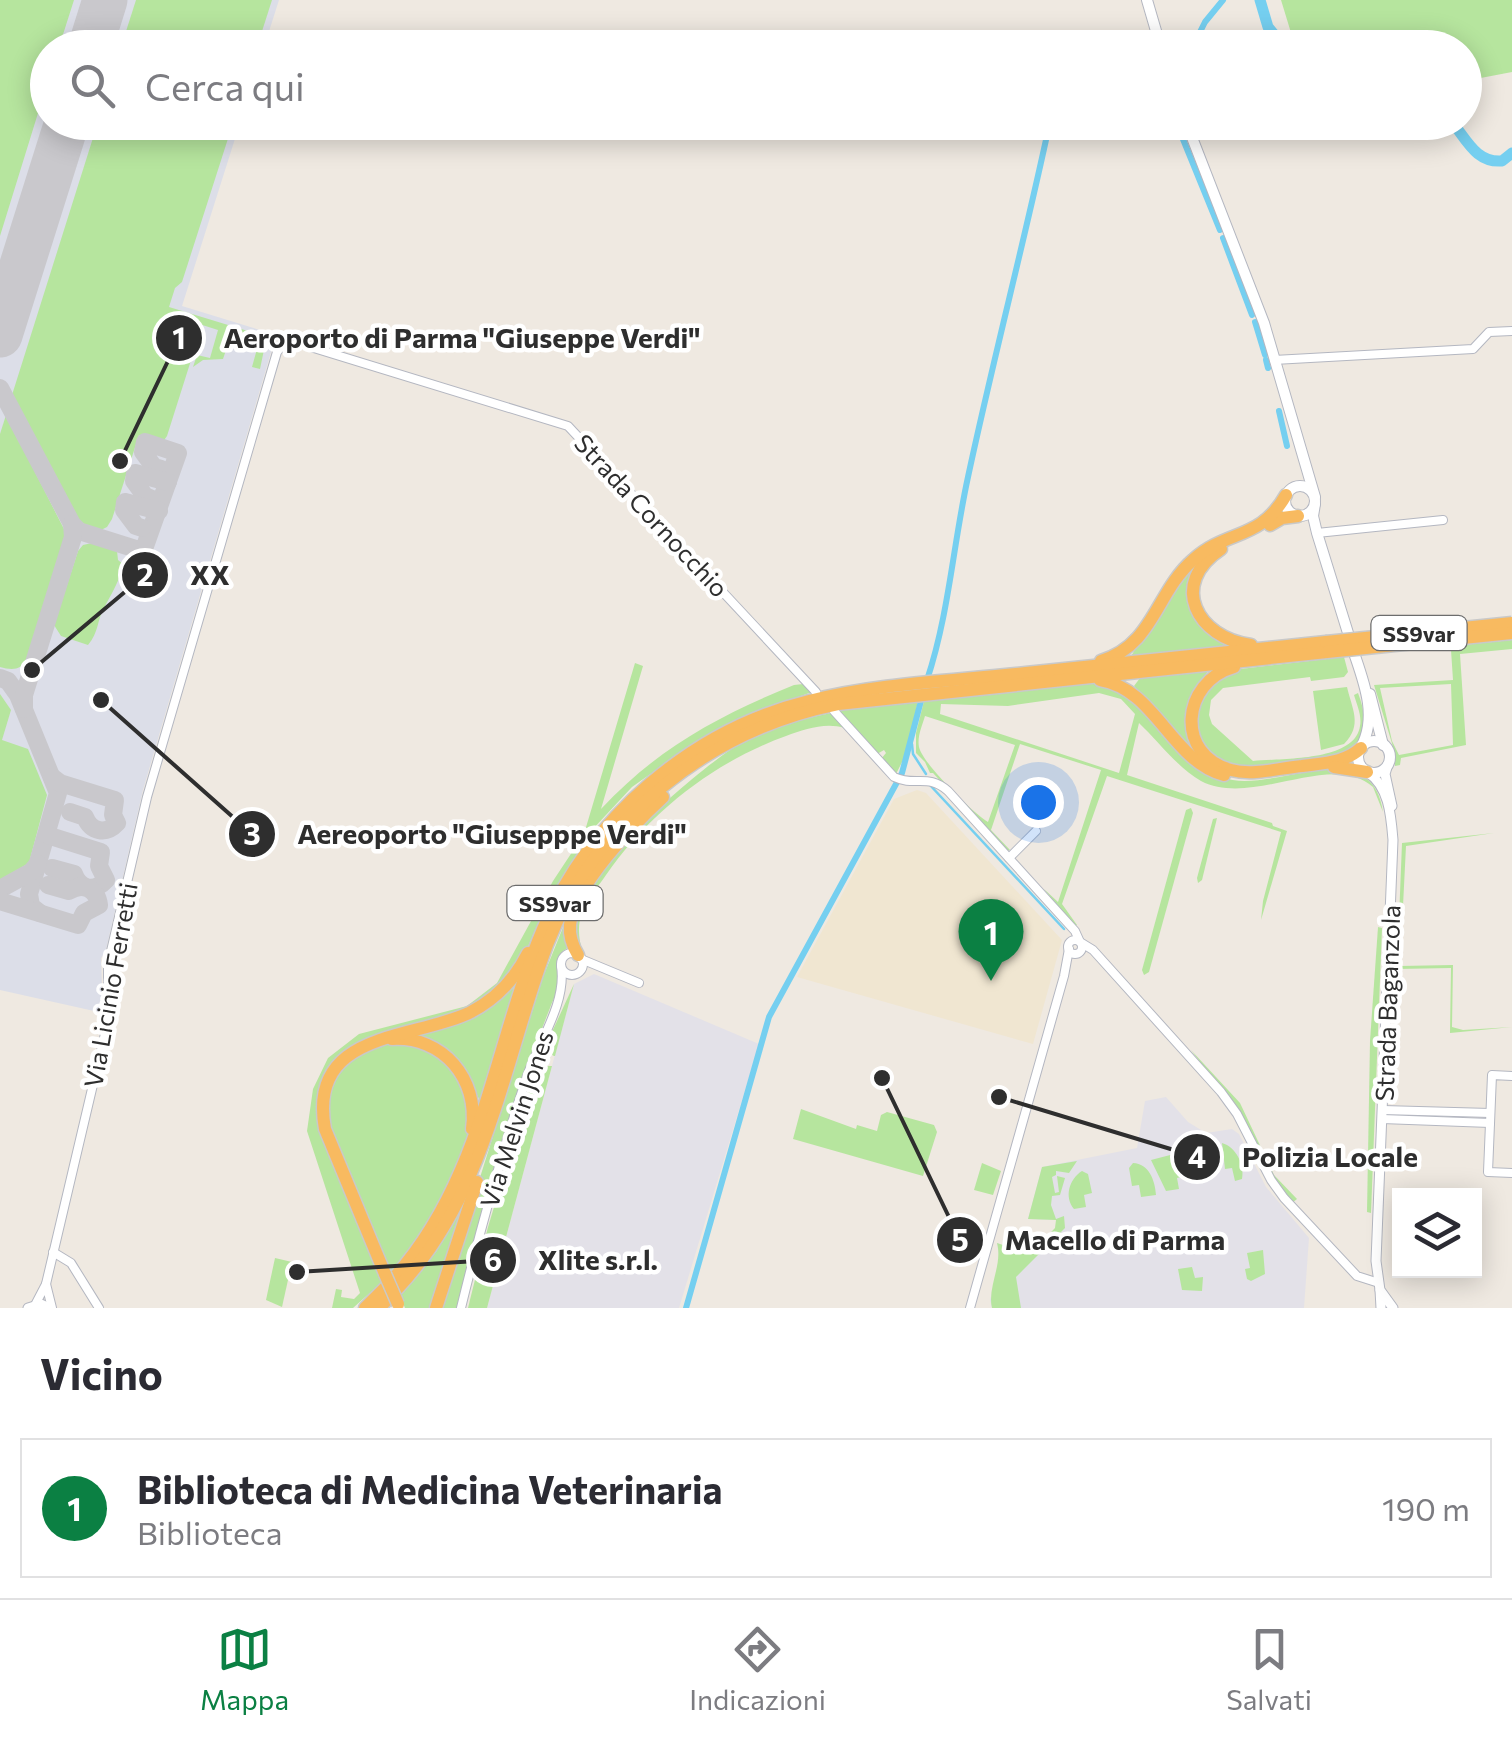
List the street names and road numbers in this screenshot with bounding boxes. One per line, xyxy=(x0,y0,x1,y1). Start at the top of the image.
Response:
street label: Strada Cornocchio xyxy=(569,427,735,603)
road number: SS9var xyxy=(1372,616,1466,650)
street label: Via Licinio Ferretti xyxy=(77,880,143,1090)
road number: SS9var xyxy=(508,886,602,920)
street label: Strada Baganzola xyxy=(1369,904,1405,1102)
street label: Via Melvin Jones xyxy=(473,1027,559,1211)

